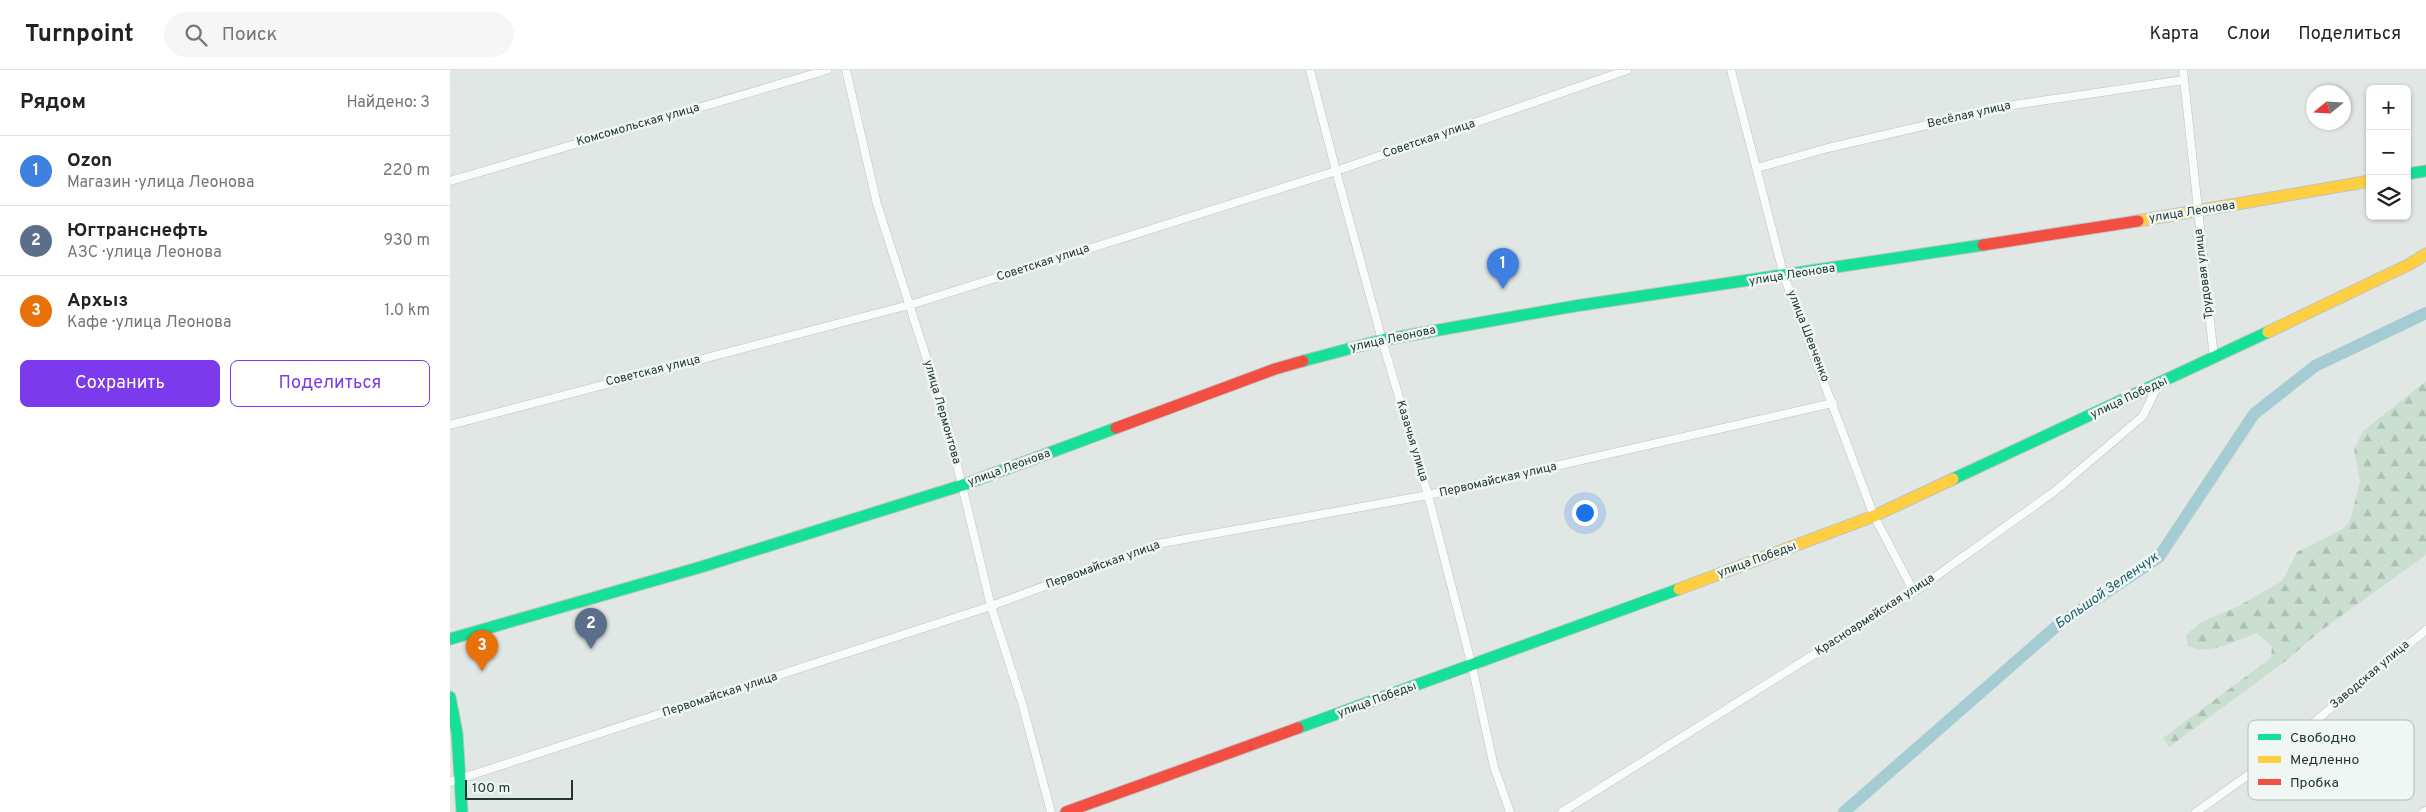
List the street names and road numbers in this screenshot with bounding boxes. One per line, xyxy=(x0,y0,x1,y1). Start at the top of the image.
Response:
street label: Весёлая улица xyxy=(1926,98,2012,132)
street label: Комсомольская улица xyxy=(575,100,701,150)
street label: Советская улица xyxy=(1381,116,1477,162)
street label: улица Леонова xyxy=(2148,197,2236,227)
street label: Трудовая улица xyxy=(2191,228,2217,320)
street label: Советская улица xyxy=(995,240,1091,286)
street label: улица Леонова xyxy=(1748,260,1836,290)
street label: улица Шевченко xyxy=(1783,288,1833,385)
street label: улица Леонова xyxy=(1349,322,1437,356)
street label: Советская улица xyxy=(604,352,702,390)
street label: улица Лермонтова xyxy=(919,358,965,466)
street label: улица Победы xyxy=(2088,373,2170,423)
street label: Казачья улица xyxy=(1392,398,1432,484)
street label: улица Леонова xyxy=(965,446,1053,490)
street label: Первомайская улица xyxy=(1438,459,1558,501)
street label: Первомайская улица xyxy=(1044,537,1162,593)
street label: улица Победы xyxy=(1715,538,1799,582)
street label: Красноармейская улица xyxy=(1812,570,1938,660)
street label: Заводская улица xyxy=(2327,637,2413,713)
street label: Первомайская улица xyxy=(660,669,780,721)
street label: улица Победы xyxy=(1335,678,1419,722)

